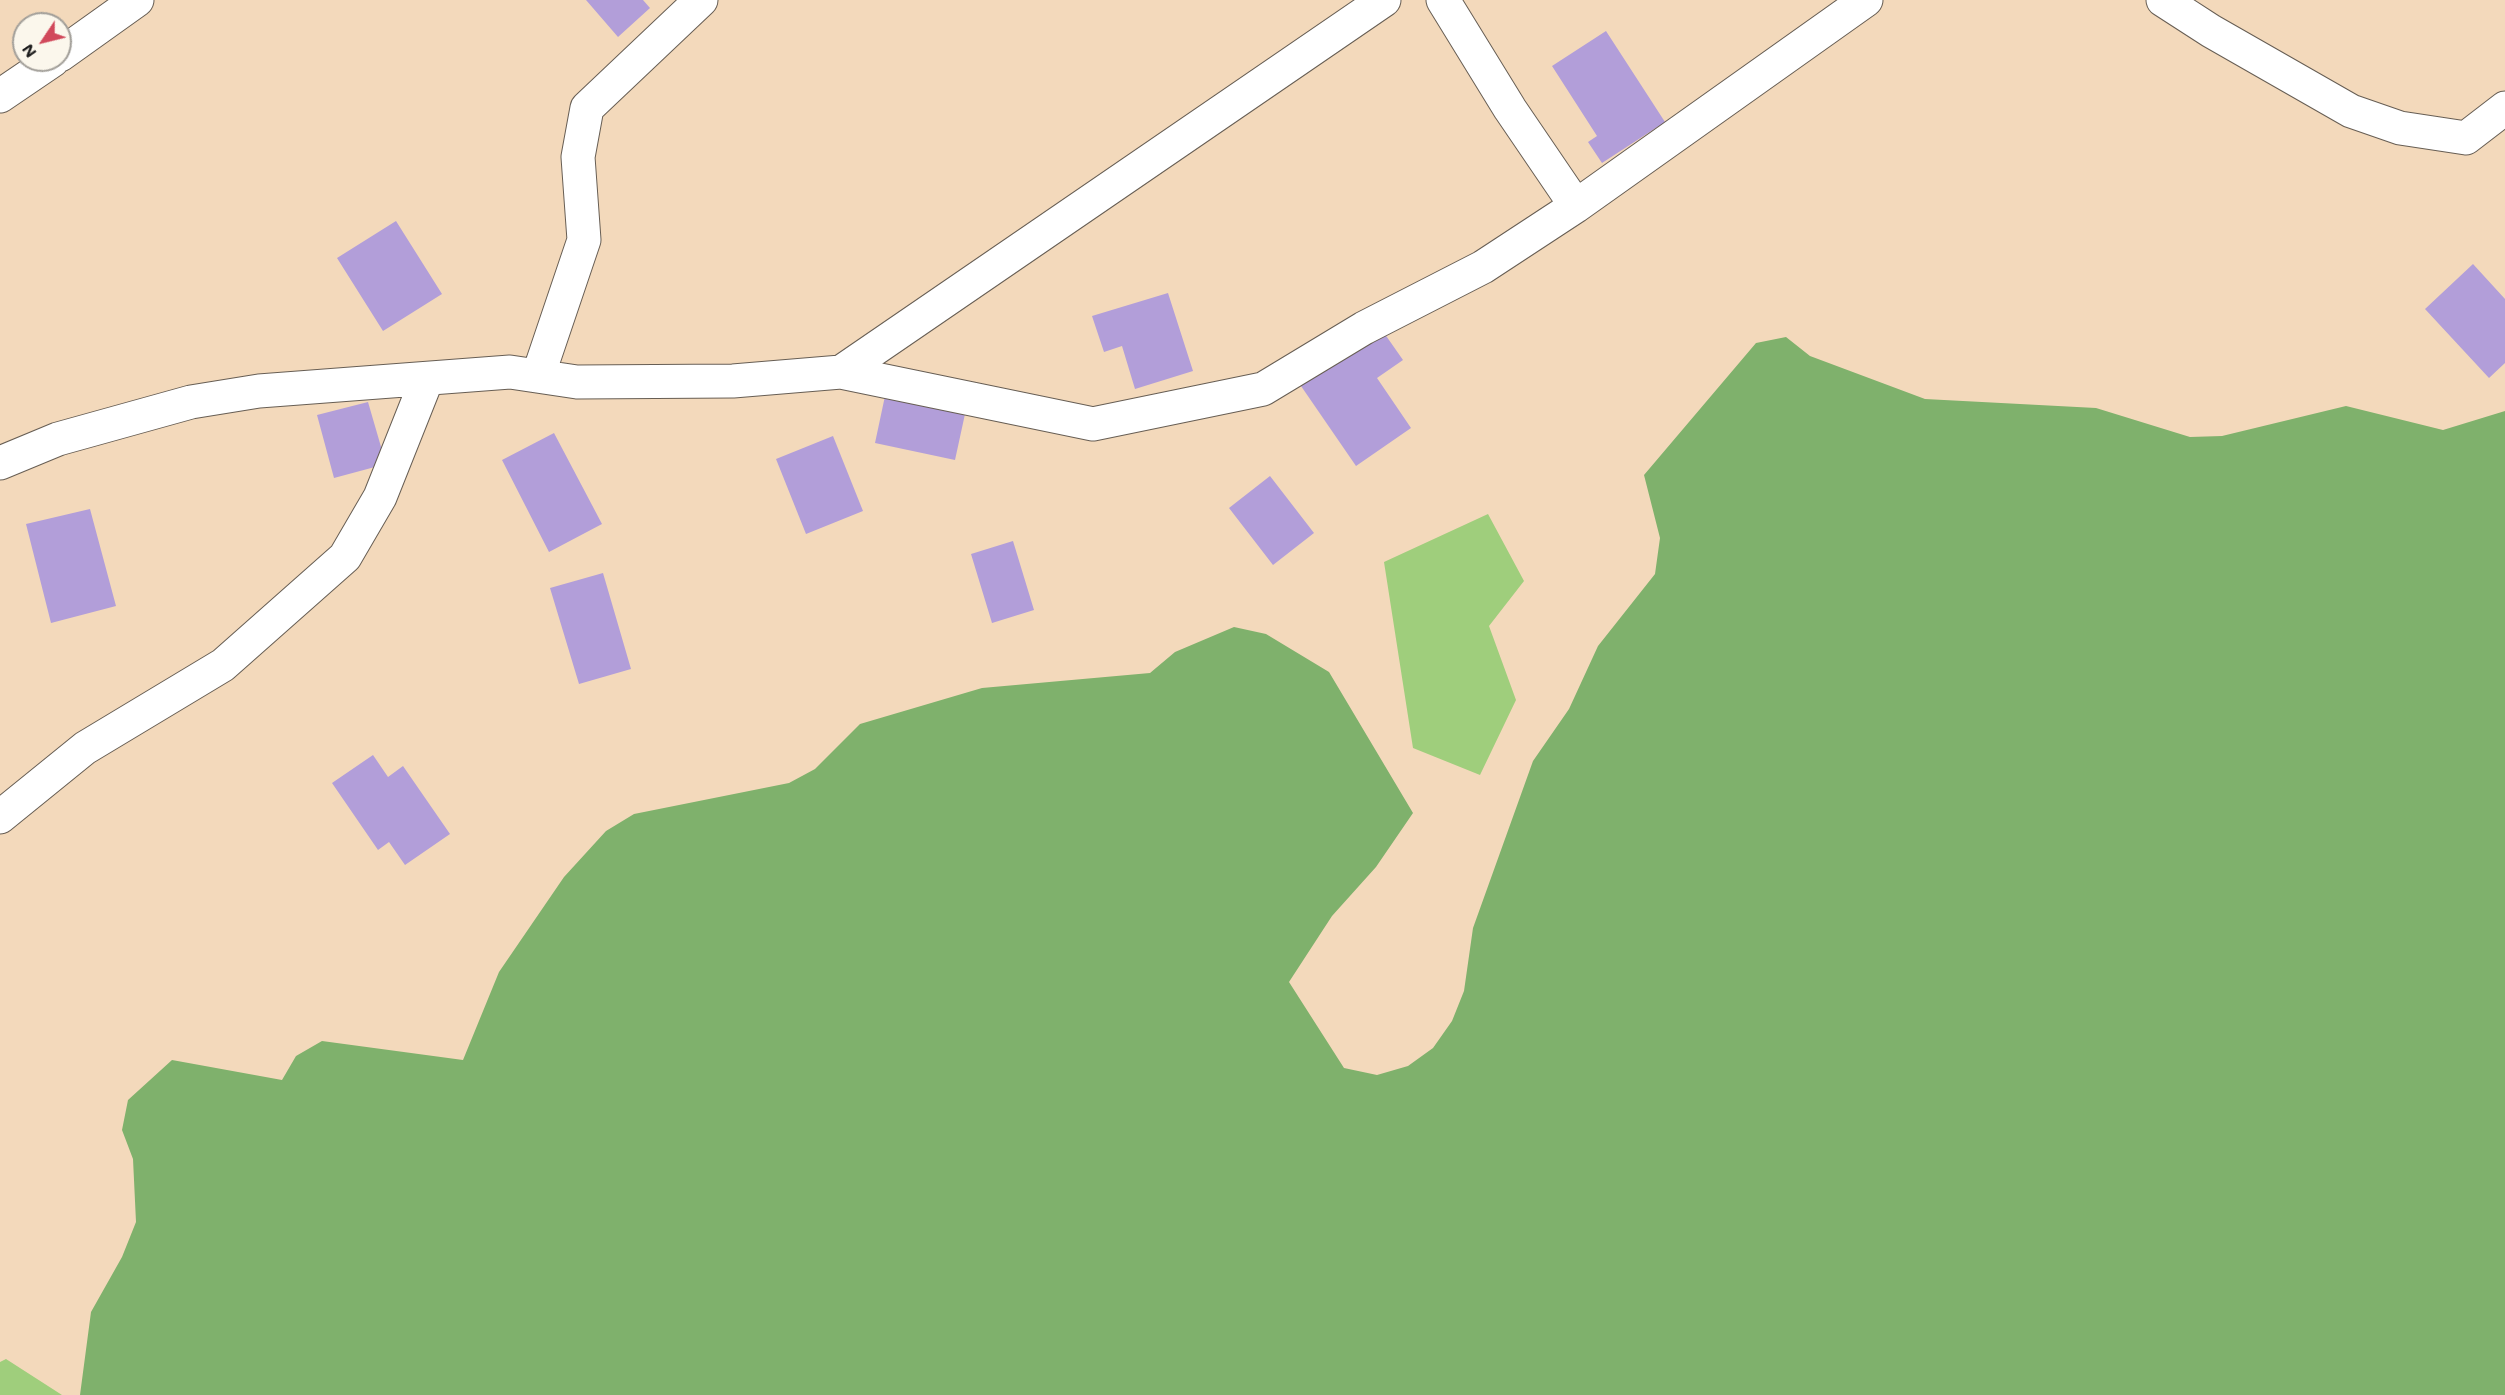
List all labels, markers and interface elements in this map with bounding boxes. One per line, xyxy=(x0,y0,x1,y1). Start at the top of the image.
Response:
north arrow xyxy=(12,12,72,72)
text: N xyxy=(16,40,41,62)

